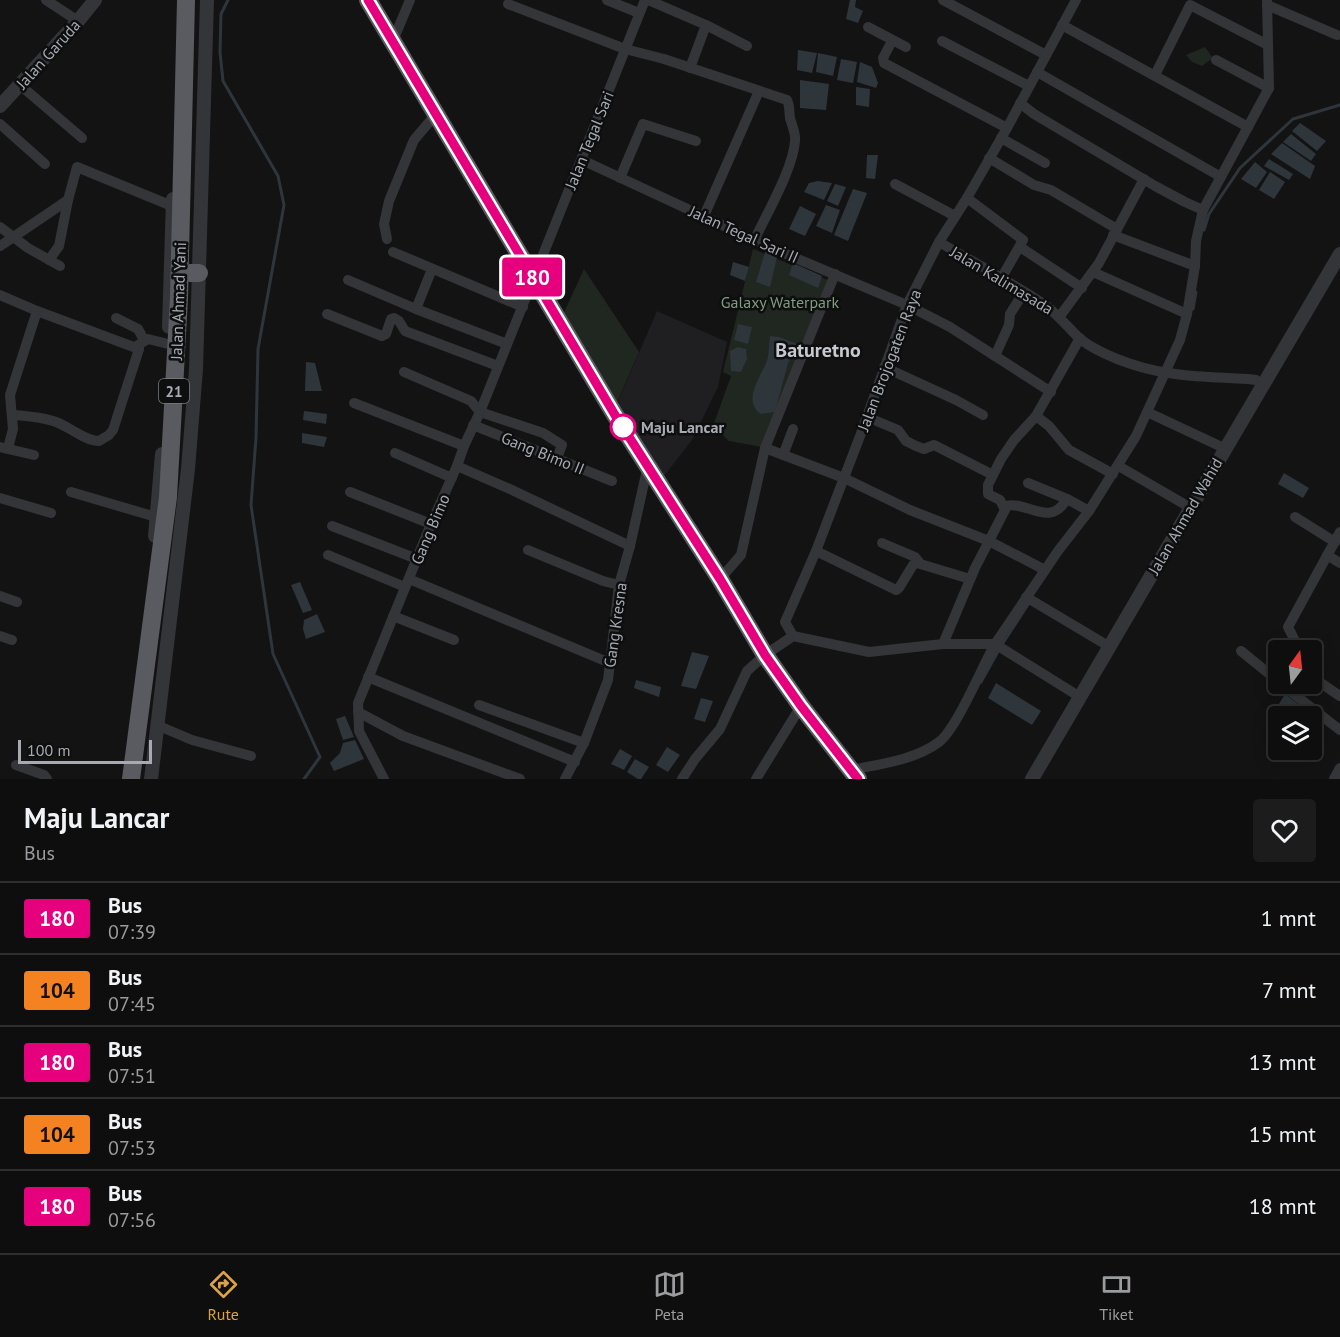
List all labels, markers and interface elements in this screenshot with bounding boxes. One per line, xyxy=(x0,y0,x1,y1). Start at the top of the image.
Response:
street label: Jalan Garuda xyxy=(11,15,84,94)
street label: Jalan Tegal Sari xyxy=(560,88,618,193)
street label: Jalan Tegal Sari II xyxy=(685,201,802,267)
street label: Jalan Kalimasada xyxy=(946,241,1057,319)
street label: Jalan Ahmad Yani xyxy=(166,242,190,361)
line badge: 180 xyxy=(498,258,566,296)
text: 180 xyxy=(514,264,550,291)
street label: Jalan Brojogaten Raya xyxy=(852,286,925,435)
park label: Galaxy Waterpark xyxy=(721,292,840,312)
district label: Baturetno xyxy=(775,337,861,363)
road number: 21 xyxy=(159,379,189,403)
marker: Maju Lancar xyxy=(610,414,636,440)
place label: Maju Lancar xyxy=(641,417,724,437)
street label: Gang Bimo II xyxy=(498,427,588,479)
street label: Jalan Ahmad Wahid xyxy=(1143,454,1227,579)
street label: Gang Bimo xyxy=(406,491,454,567)
street label: Gang Kresna xyxy=(599,581,631,669)
north arrow xyxy=(1268,640,1322,694)
map controls xyxy=(1268,640,1322,760)
button: layers xyxy=(1268,706,1322,760)
scale bar xyxy=(18,737,152,764)
text: 100 m xyxy=(27,740,70,760)
text: Maju Lancar xyxy=(24,799,169,836)
button: heart xyxy=(1253,799,1316,862)
text: Bus xyxy=(24,840,55,866)
text: Bus xyxy=(108,891,142,919)
text: 1 mnt xyxy=(1261,904,1316,932)
text: 180 xyxy=(39,905,75,932)
text: 07:39 xyxy=(108,919,156,945)
text: Bus xyxy=(108,963,142,991)
text: 7 mnt xyxy=(1262,976,1316,1004)
text: 104 xyxy=(39,977,75,1004)
text: 07:45 xyxy=(108,991,156,1017)
text: Bus xyxy=(108,1035,142,1063)
text: 13 mnt xyxy=(1249,1048,1316,1076)
text: 180 xyxy=(39,1049,75,1076)
text: 07:51 xyxy=(108,1063,156,1089)
text: Bus xyxy=(108,1107,142,1135)
text: 15 mnt xyxy=(1249,1120,1316,1148)
text: 104 xyxy=(39,1121,75,1148)
text: 07:53 xyxy=(108,1135,156,1161)
text: Bus xyxy=(108,1179,142,1207)
text: 18 mnt xyxy=(1249,1192,1316,1220)
text: 180 xyxy=(39,1193,75,1220)
text: 07:56 xyxy=(108,1207,156,1233)
tab: Rute xyxy=(207,1268,240,1324)
tab: Peta xyxy=(653,1268,686,1324)
tab: Tiket xyxy=(1099,1268,1133,1324)

